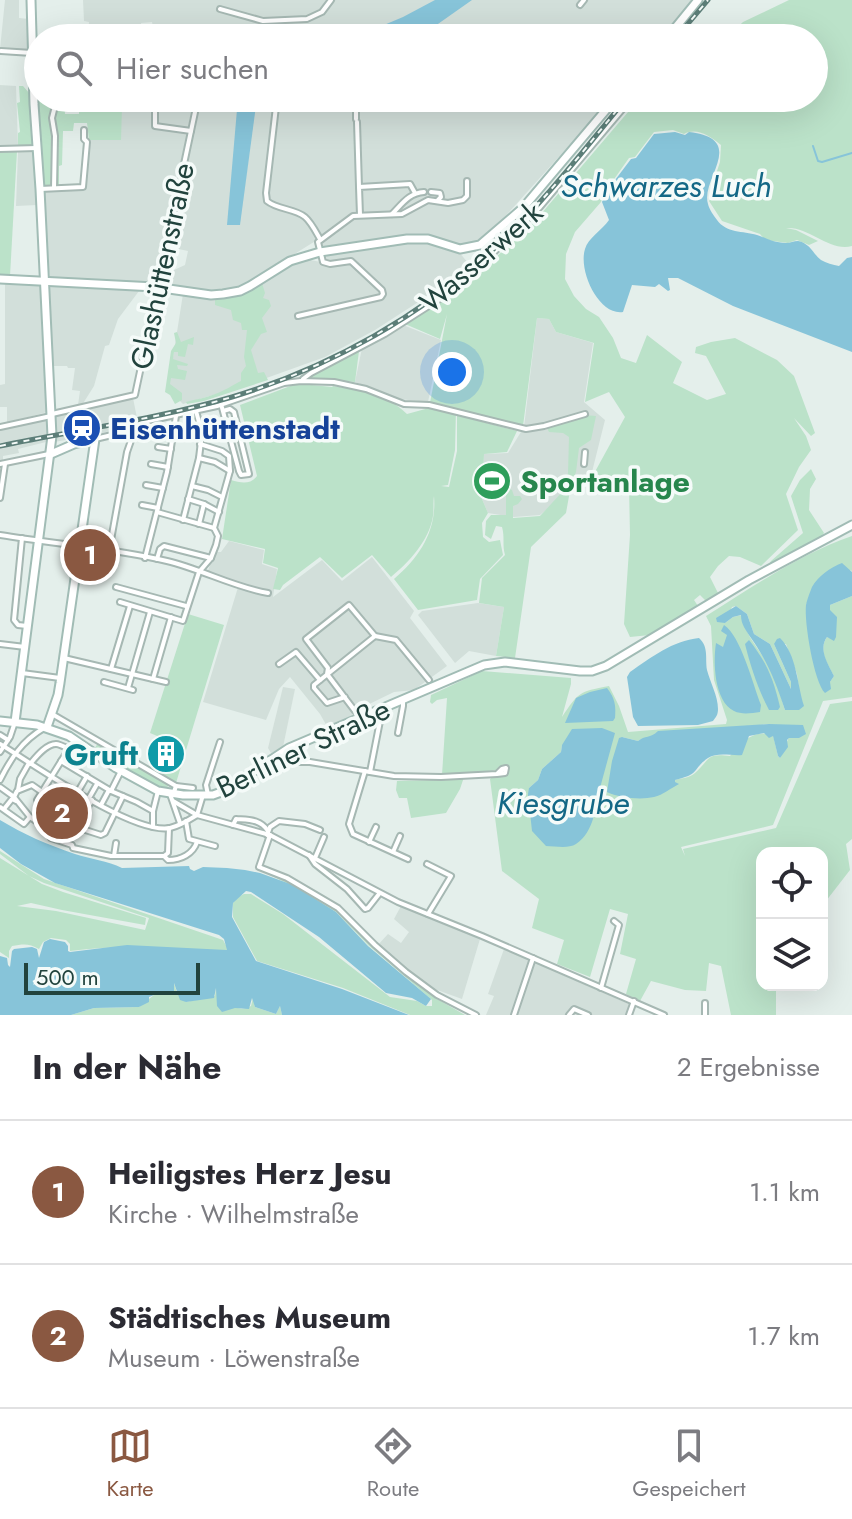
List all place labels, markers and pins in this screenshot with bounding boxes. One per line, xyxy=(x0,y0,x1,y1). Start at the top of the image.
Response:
station icon: Eisenhüttenstadt xyxy=(61,407,103,449)
place label: Eisenhüttenstadt xyxy=(110,407,340,450)
sports icon: Sportanlage xyxy=(471,460,513,502)
place label: Sportanlage xyxy=(520,460,690,503)
pin: 1 xyxy=(64,525,116,585)
place label: Gruft xyxy=(64,733,138,776)
building icon: Gruft xyxy=(145,733,187,775)
pin: 2 xyxy=(36,783,88,843)

